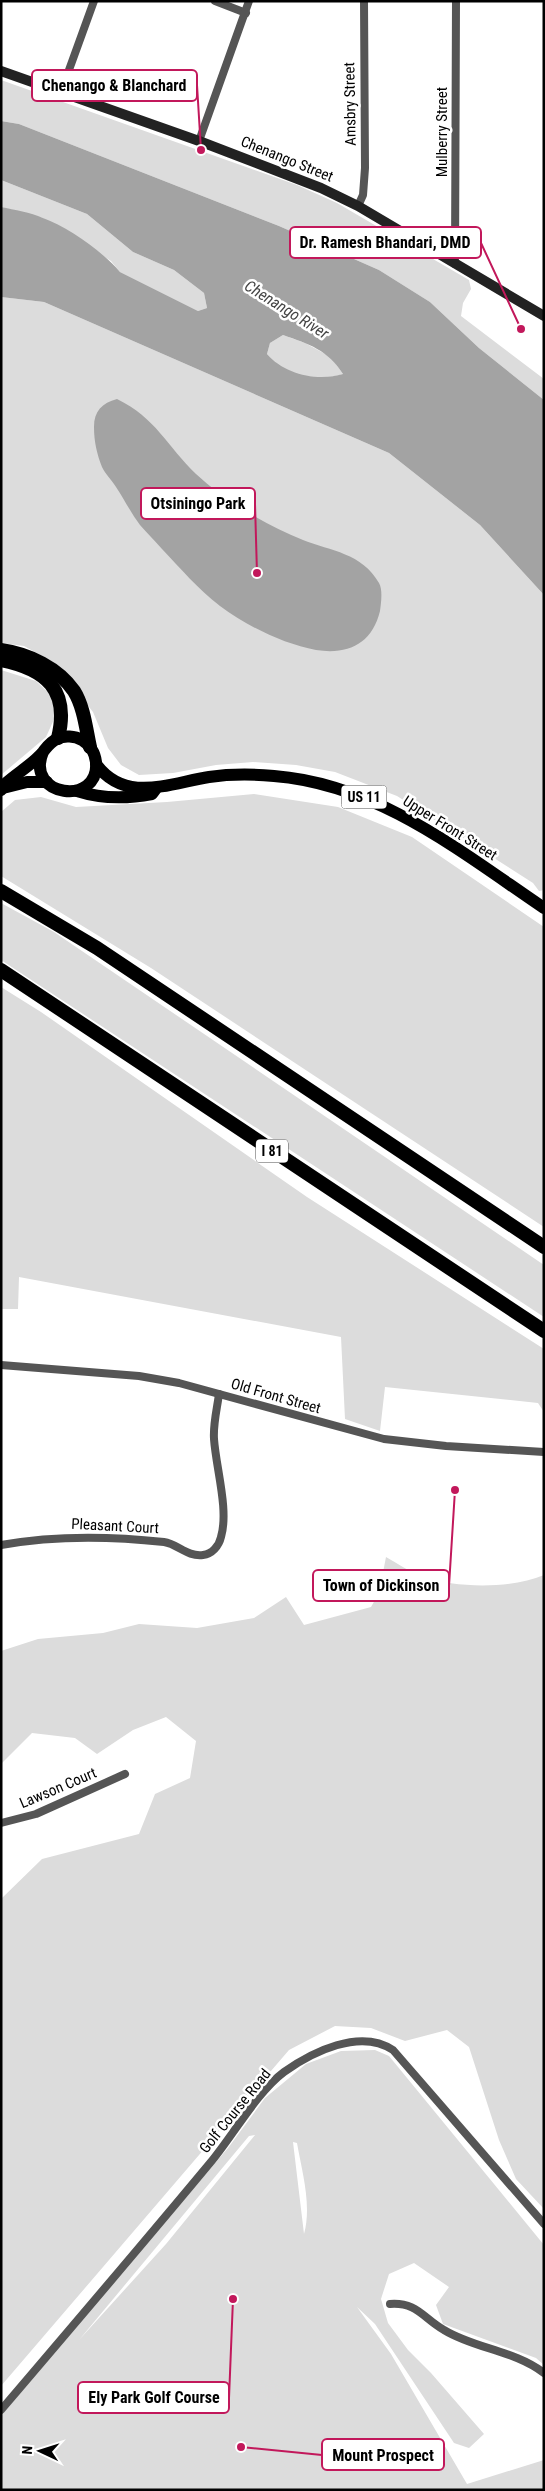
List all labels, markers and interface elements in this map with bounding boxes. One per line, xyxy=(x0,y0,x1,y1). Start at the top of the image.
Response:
street label: Amsbry Street xyxy=(340,62,360,146)
callout: Chenango & Blanchard xyxy=(32,70,197,101)
text: Chenango & Blanchard xyxy=(42,76,187,95)
street label: Mulberry Street xyxy=(433,87,451,177)
street label: Chenango Street xyxy=(238,132,336,186)
callout: Dr. Ramesh Bhandari, DMD xyxy=(290,227,481,258)
text: Dr. Ramesh Bhandari, DMD xyxy=(300,233,470,252)
water label: Chenango River xyxy=(241,276,333,343)
callout: Otsiningo Park xyxy=(141,488,255,519)
text: Otsiningo Park xyxy=(151,494,246,513)
road number: US 11 xyxy=(342,786,386,809)
street label: Upper Front Street xyxy=(400,792,500,864)
road number: I 81 xyxy=(256,1140,288,1162)
street label: Old Front Street xyxy=(229,1375,323,1417)
street label: Pleasant Court xyxy=(71,1515,159,1537)
callout: Town of Dickinson xyxy=(313,1570,449,1601)
text: Town of Dickinson xyxy=(323,1576,439,1595)
street label: Lawson Court xyxy=(17,1764,99,1812)
street label: Golf Course Road xyxy=(195,2065,275,2157)
callout: Ely Park Golf Course xyxy=(78,2382,229,2413)
text: Ely Park Golf Course xyxy=(88,2388,220,2407)
north arrow xyxy=(15,2426,65,2476)
callout: Mount Prospect xyxy=(322,2439,444,2470)
text: N xyxy=(19,2445,35,2455)
text: Mount Prospect xyxy=(332,2446,434,2465)

